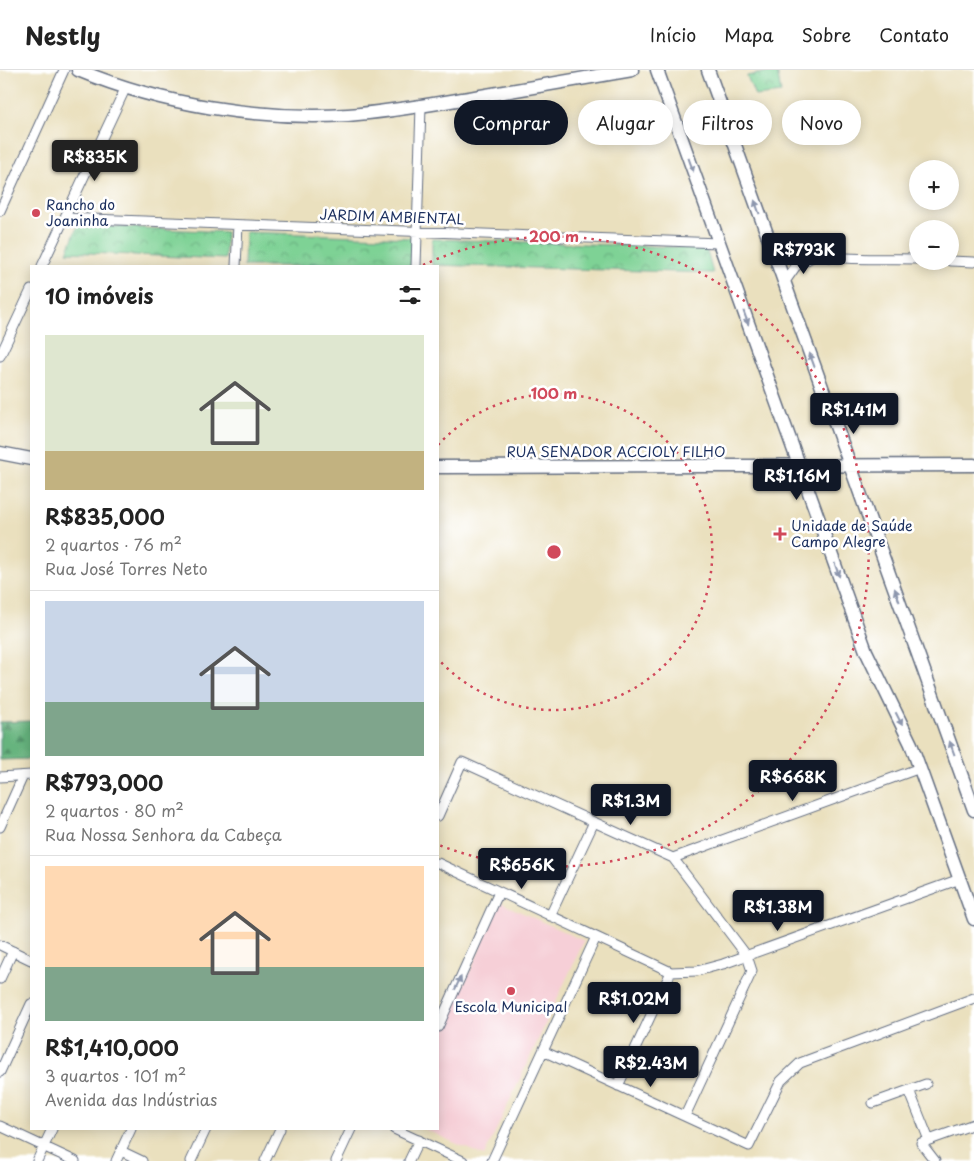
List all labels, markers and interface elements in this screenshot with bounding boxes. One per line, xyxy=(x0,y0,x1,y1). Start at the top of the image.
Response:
text: Nestly xyxy=(25,17,101,53)
text: Início xyxy=(650,21,696,48)
text: Mapa xyxy=(724,21,774,48)
text: Sobre xyxy=(802,21,851,48)
text: Contato xyxy=(879,21,949,48)
chip: Comprar xyxy=(454,100,568,145)
chip: Alugar xyxy=(578,100,673,145)
chip: Filtros xyxy=(683,100,772,145)
chip: Novo xyxy=(782,100,861,145)
pin: R$835K xyxy=(54,140,136,182)
text: R$835K xyxy=(63,144,127,168)
one-way arrow xyxy=(687,158,695,173)
map controls xyxy=(909,160,959,270)
button: + xyxy=(909,160,959,210)
place label: Rancho do Joaninha xyxy=(46,194,115,231)
one-way arrow xyxy=(753,199,760,214)
street label: JARDIM AMBIENTAL xyxy=(319,203,465,230)
marker: Rancho do Joaninha xyxy=(30,207,42,219)
button: − xyxy=(909,220,959,270)
text: 200 m xyxy=(529,224,579,247)
pin: R$793K xyxy=(763,232,845,275)
text: R$793K xyxy=(773,237,835,261)
text: 10 imóveis xyxy=(45,279,153,311)
icon: filters xyxy=(396,281,424,309)
one-way arrow xyxy=(742,311,750,326)
one-way arrow xyxy=(808,352,815,367)
icon: home xyxy=(190,368,280,458)
text: 100 m xyxy=(531,381,577,404)
pin: R$1.41M xyxy=(808,392,900,435)
text: R$1.41M xyxy=(821,397,887,421)
street label: RUA SENADOR ACCIOLY FILHO xyxy=(507,441,726,462)
pin: R$1.16M xyxy=(751,458,843,501)
text: R$1.16M xyxy=(764,463,830,487)
text: R$835,000 xyxy=(45,500,165,532)
place label: Unidade de Saúde Campo Alegre xyxy=(791,515,913,552)
marker: Unidade de Saúde Campo Alegre xyxy=(773,527,787,541)
text: 2 quartos · 76 m² xyxy=(45,532,182,556)
centre of rings xyxy=(545,543,563,561)
text: Rua José Torres Neto xyxy=(45,556,208,580)
one-way arrow xyxy=(833,563,841,578)
one-way arrow xyxy=(893,587,901,602)
icon: home xyxy=(190,633,280,723)
one-way arrow xyxy=(895,712,904,727)
one-way arrow xyxy=(948,740,956,755)
pin: R$668K xyxy=(752,760,834,802)
text: R$668K xyxy=(760,764,826,788)
text: R$793,000 xyxy=(45,766,163,798)
pin: R$1.3M xyxy=(590,784,672,826)
text: R$1.3M xyxy=(602,788,660,812)
text: 2 quartos · 80 m² xyxy=(45,798,184,822)
text: Rua Nossa Senhora da Cabeça xyxy=(45,822,282,846)
pin: R$656K xyxy=(481,848,563,890)
text: R$656K xyxy=(489,852,555,876)
pin: R$1.38M xyxy=(732,890,824,932)
text: R$1.38M xyxy=(744,894,812,918)
icon: home xyxy=(190,898,280,988)
one-way arrow xyxy=(454,976,462,990)
pin: R$1.02M xyxy=(588,982,680,1024)
marker: Escola Municipal xyxy=(505,985,517,997)
text: R$1.02M xyxy=(599,986,669,1010)
place label: Escola Municipal xyxy=(455,996,567,1017)
text: R$1,410,000 xyxy=(45,1031,179,1063)
pin: R$2.43M xyxy=(605,1046,697,1088)
text: R$2.43M xyxy=(615,1050,687,1074)
text: 3 quartos · 101 m² xyxy=(45,1063,186,1087)
text: Avenida das Indústrias xyxy=(45,1087,217,1111)

